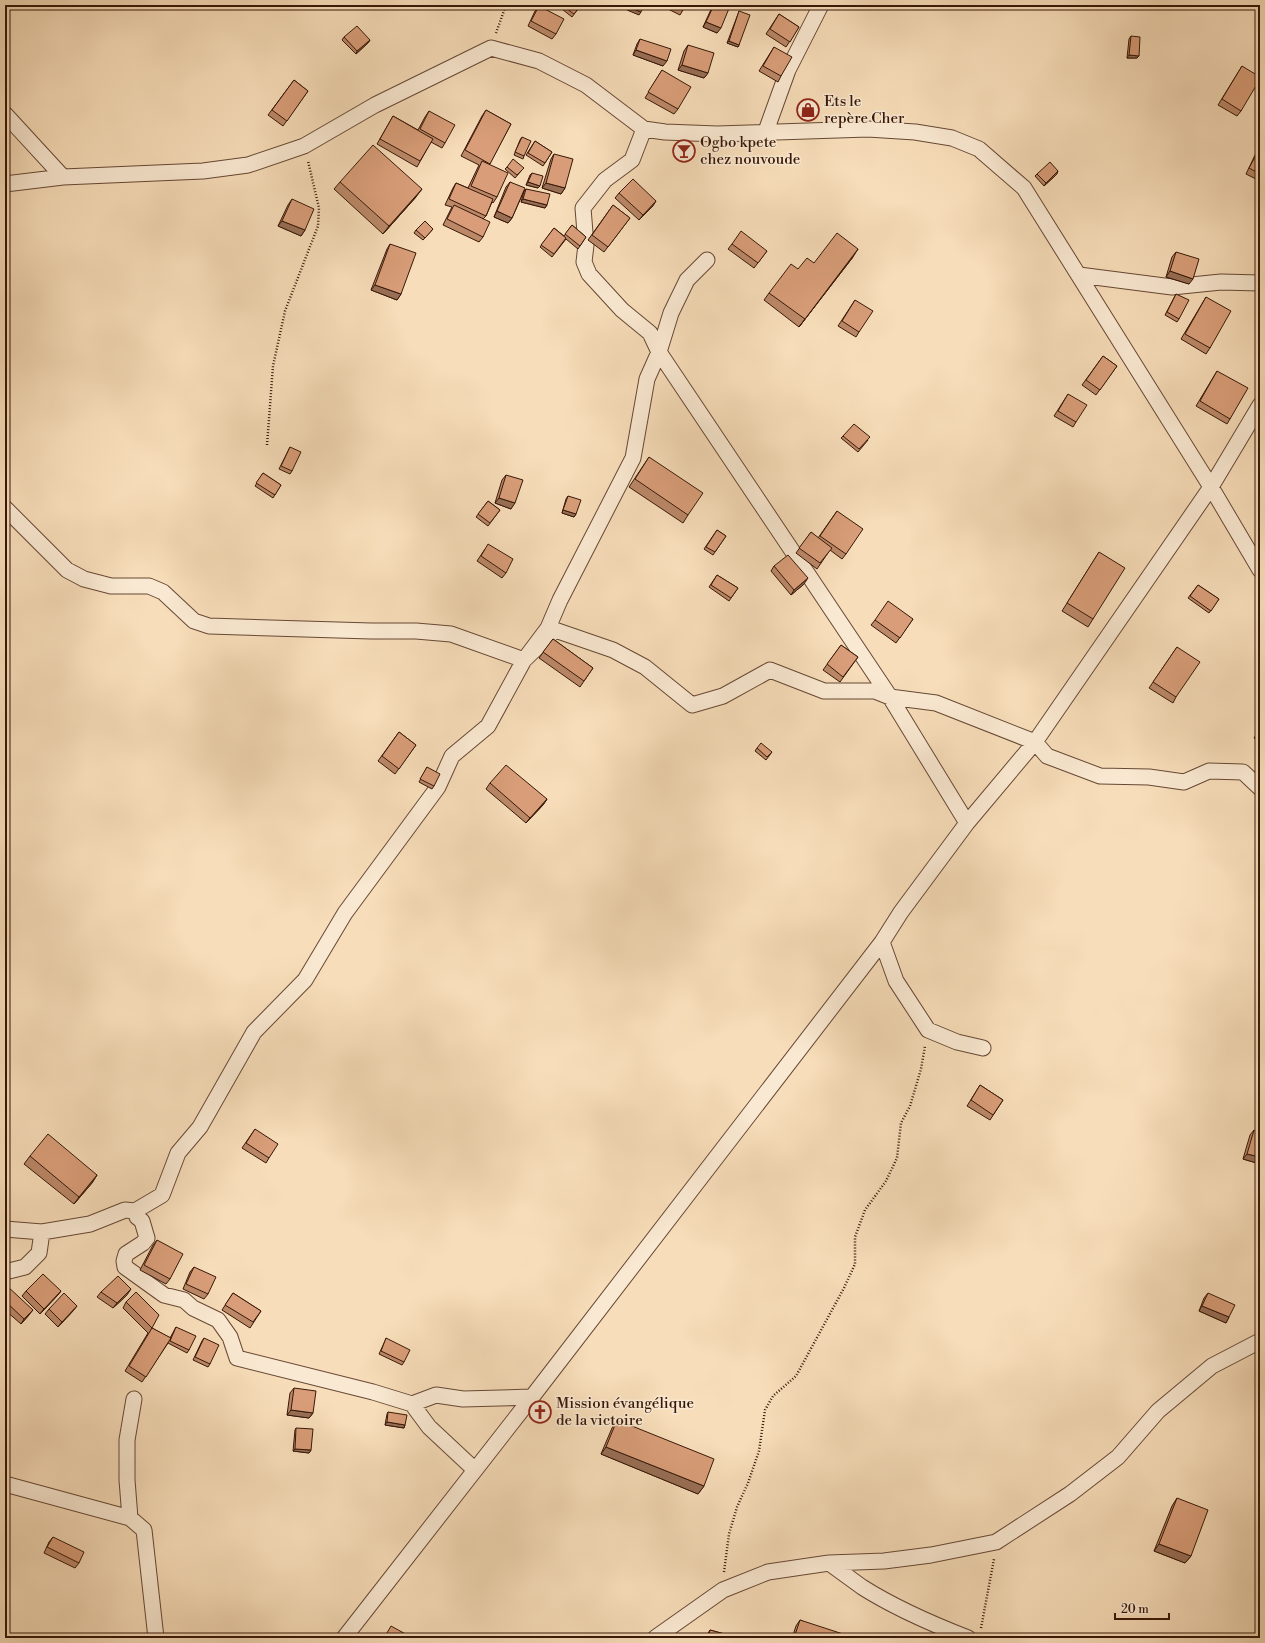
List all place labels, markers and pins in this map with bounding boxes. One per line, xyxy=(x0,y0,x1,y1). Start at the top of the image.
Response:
place label: Ets le repère Cher xyxy=(824,92,905,128)
shop icon: Ets le repère Cher xyxy=(795,97,821,123)
place label: Ogbo kpete chez nouvoude xyxy=(700,133,800,169)
bar icon: Ogbo kpete chez nouvoude xyxy=(671,138,697,164)
place label: Mission évangélique de la victoire xyxy=(556,1394,694,1430)
church icon: Mission évangélique de la victoire xyxy=(527,1399,553,1425)

